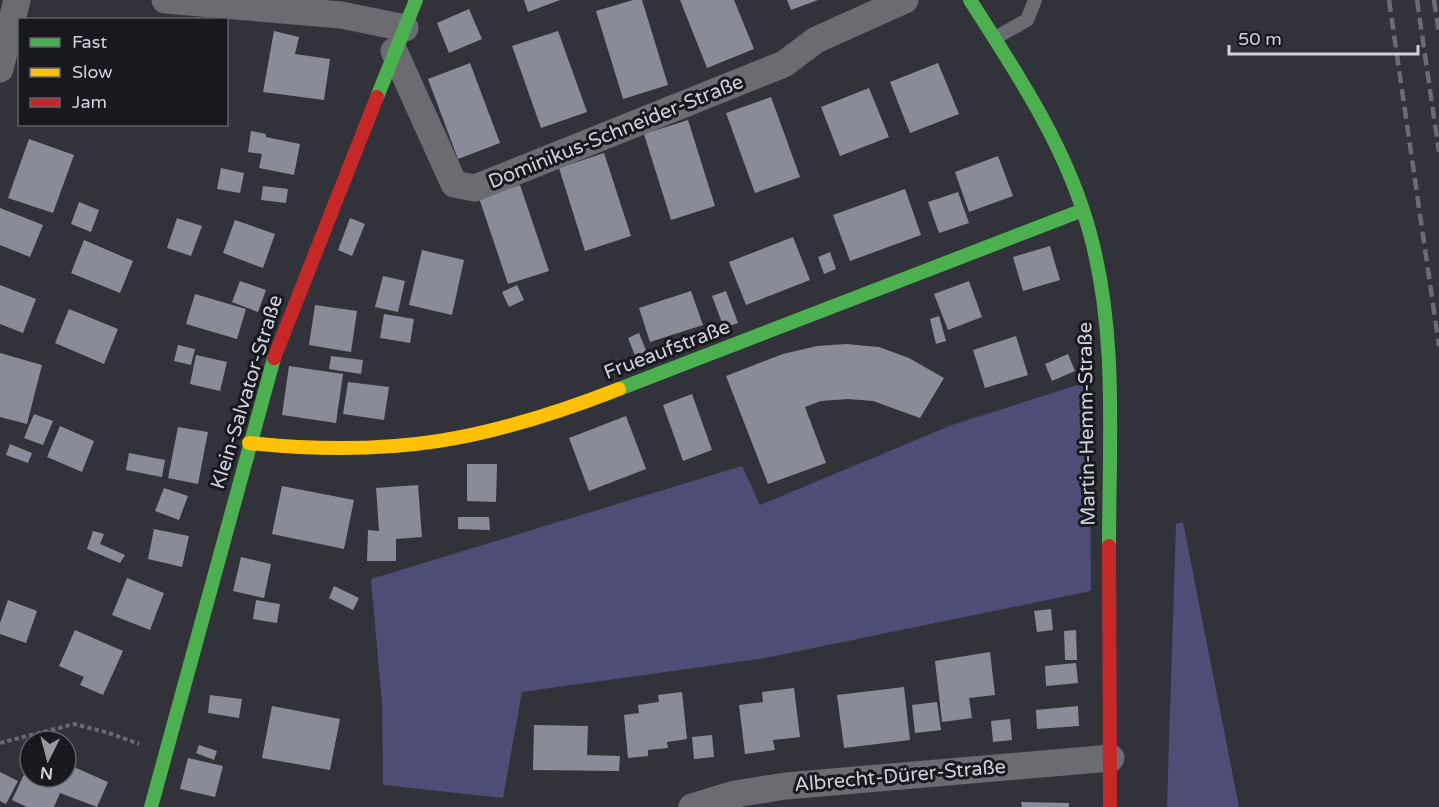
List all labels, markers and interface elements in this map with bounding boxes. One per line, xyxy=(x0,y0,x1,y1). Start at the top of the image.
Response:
legend xyxy=(18,18,228,126)
scale bar xyxy=(1229,18,1418,56)
text: 50 m xyxy=(1238,28,1282,50)
text: Fast xyxy=(72,31,107,53)
text: Slow xyxy=(72,61,113,83)
street label: Dominikus-Schneider-Straße xyxy=(485,70,747,194)
text: Jam xyxy=(72,91,107,113)
street label: Klein-Salvator-Straße xyxy=(206,292,288,492)
street label: Frueaufstraße xyxy=(600,315,734,385)
street label: Martin-Hemm-Straße xyxy=(1073,322,1101,526)
north arrow xyxy=(18,729,78,789)
street label: Albrecht-Dürer-Straße xyxy=(793,755,1007,797)
text: N xyxy=(39,762,54,784)

